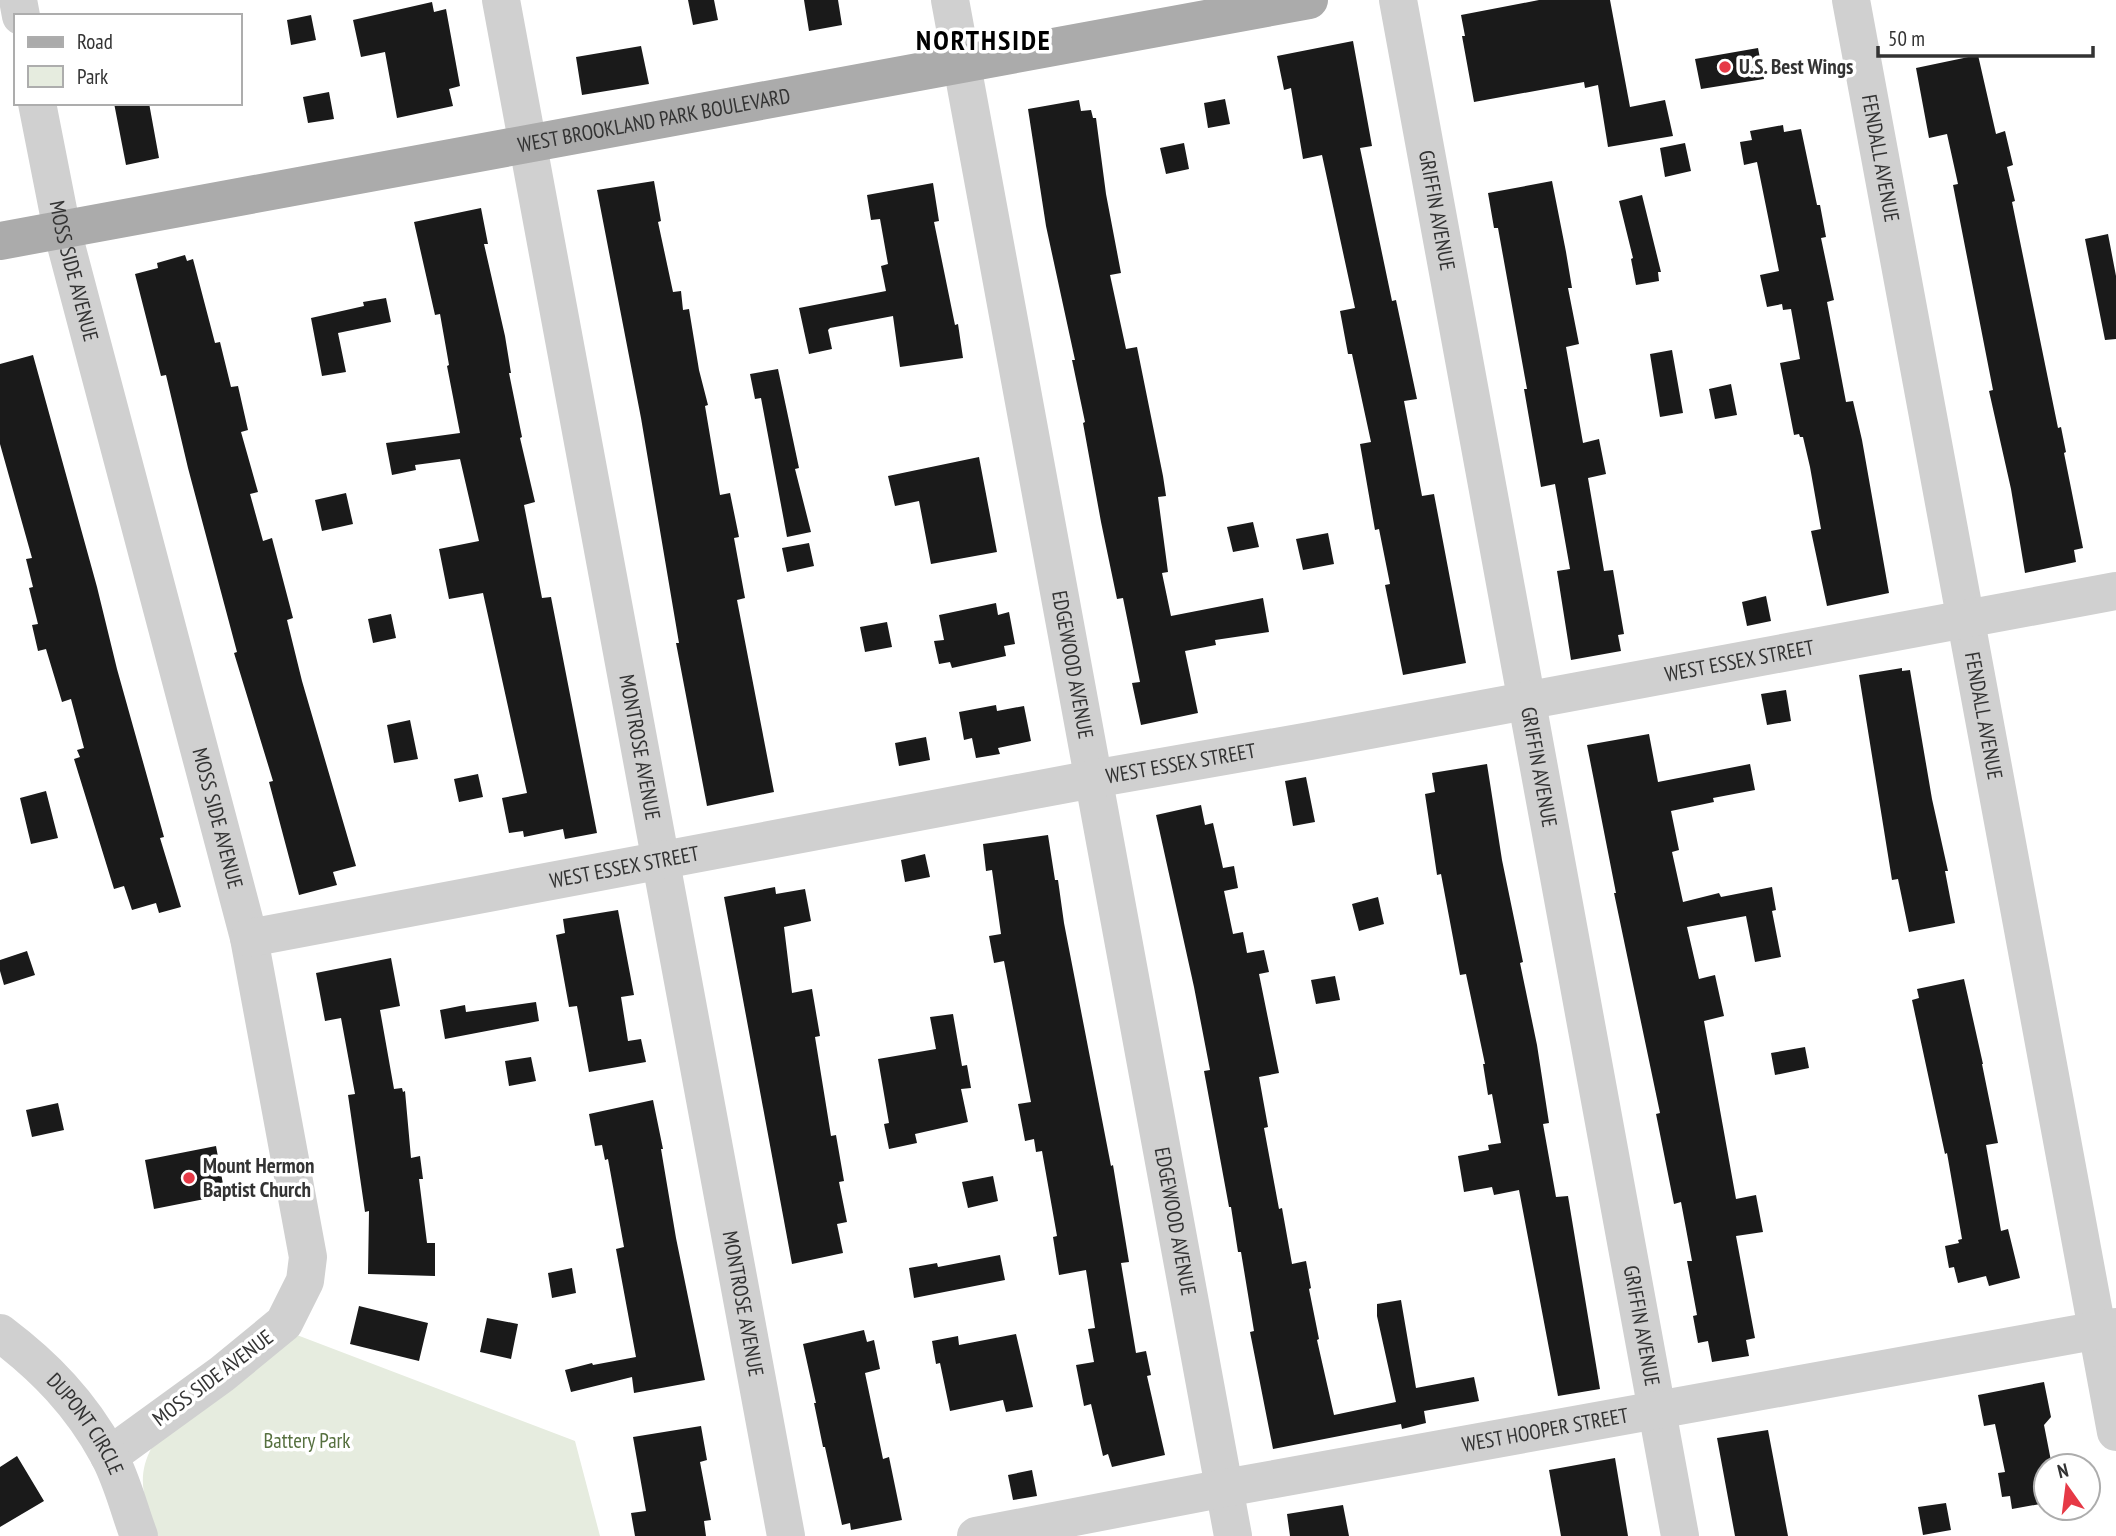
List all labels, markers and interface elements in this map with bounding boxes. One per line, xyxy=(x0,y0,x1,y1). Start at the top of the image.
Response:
legend xyxy=(14,14,242,105)
scale bar xyxy=(1878,14,2093,58)
district label: NORTHSIDE xyxy=(916,21,1052,58)
text: 50 m xyxy=(1888,25,1925,52)
text: Road xyxy=(77,28,113,55)
place label: U.S. Best Wings xyxy=(1739,53,1853,80)
marker: U.S. Best Wings xyxy=(1717,59,1733,75)
text: Park xyxy=(77,63,108,90)
street label: WEST BROOKLAND PARK BOULEVARD xyxy=(516,82,792,158)
street label: FENDALL AVENUE xyxy=(1856,92,1906,224)
street label: GRIFFIN AVENUE xyxy=(1413,148,1461,273)
street label: MOSS SIDE AVENUE xyxy=(44,198,105,344)
street label: EDGEWOOD AVENUE xyxy=(1046,588,1100,741)
street label: WEST ESSEX STREET xyxy=(1662,633,1817,688)
street label: FENDALL AVENUE xyxy=(1959,650,2009,782)
street label: MONTROSE AVENUE xyxy=(613,672,667,822)
street label: GRIFFIN AVENUE xyxy=(1515,705,1564,830)
street label: WEST ESSEX STREET xyxy=(1104,737,1258,790)
street label: MOSS SIDE AVENUE xyxy=(186,745,249,891)
street label: WEST ESSEX STREET xyxy=(547,839,702,894)
street label: EDGEWOOD AVENUE xyxy=(1149,1145,1202,1298)
place label: Mount Hermon Baptist Church xyxy=(203,1152,315,1203)
marker: Mount Hermon Baptist Church xyxy=(181,1170,197,1186)
street label: MONTROSE AVENUE xyxy=(717,1229,770,1379)
street label: GRIFFIN AVENUE xyxy=(1618,1263,1666,1388)
street label: MOSS SIDE AVENUE xyxy=(147,1323,278,1432)
street label: DUPONT CIRCLE xyxy=(41,1367,130,1479)
street label: WEST HOOPER STREET xyxy=(1460,1401,1631,1458)
park label: Battery Park xyxy=(263,1427,351,1454)
north arrow xyxy=(2032,1452,2102,1522)
text: N xyxy=(2055,1458,2071,1483)

